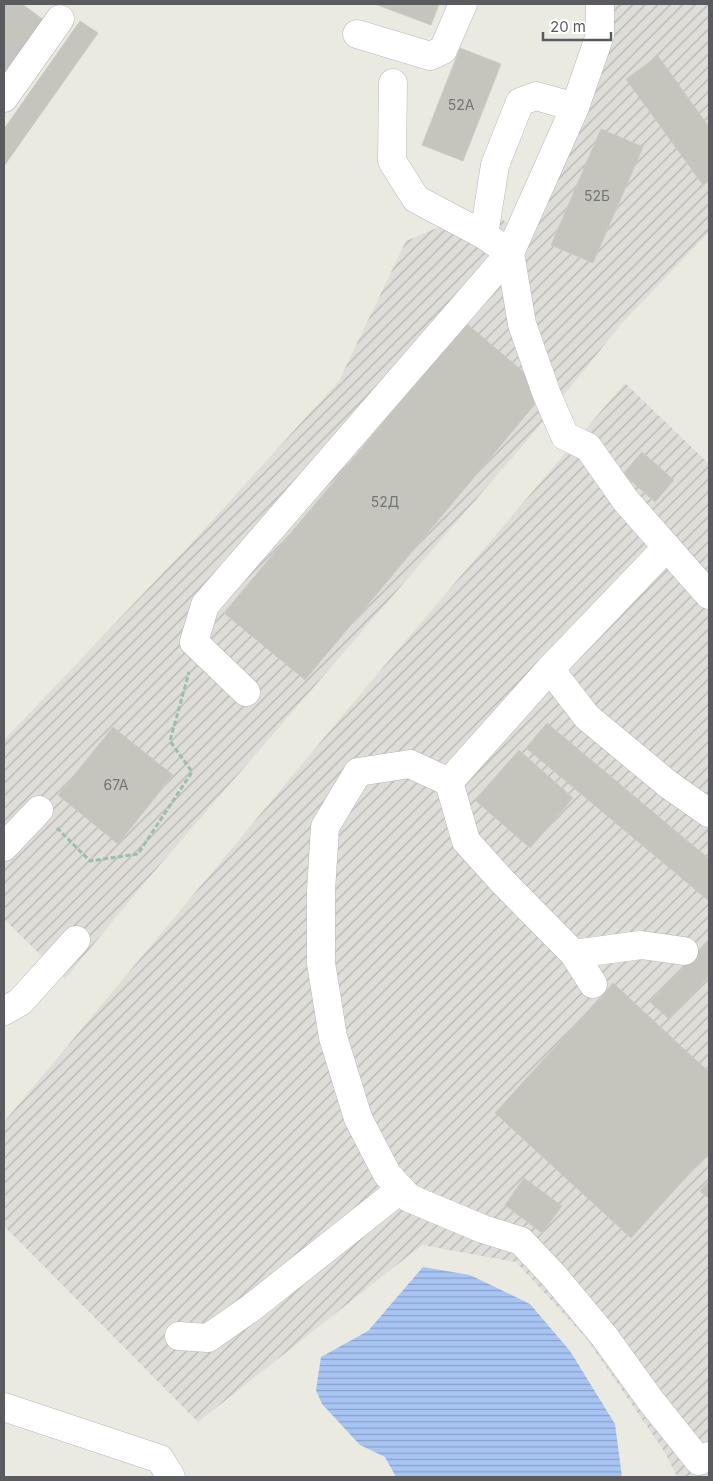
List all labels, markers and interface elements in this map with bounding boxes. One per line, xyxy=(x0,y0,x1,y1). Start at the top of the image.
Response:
scale bar xyxy=(543,10,610,42)
text: 20 m xyxy=(550,17,586,36)
house number: 52А xyxy=(448,96,475,113)
house number: 52Б xyxy=(584,187,610,204)
house number: 52Д xyxy=(371,493,399,510)
house number: 67А xyxy=(104,776,129,793)

